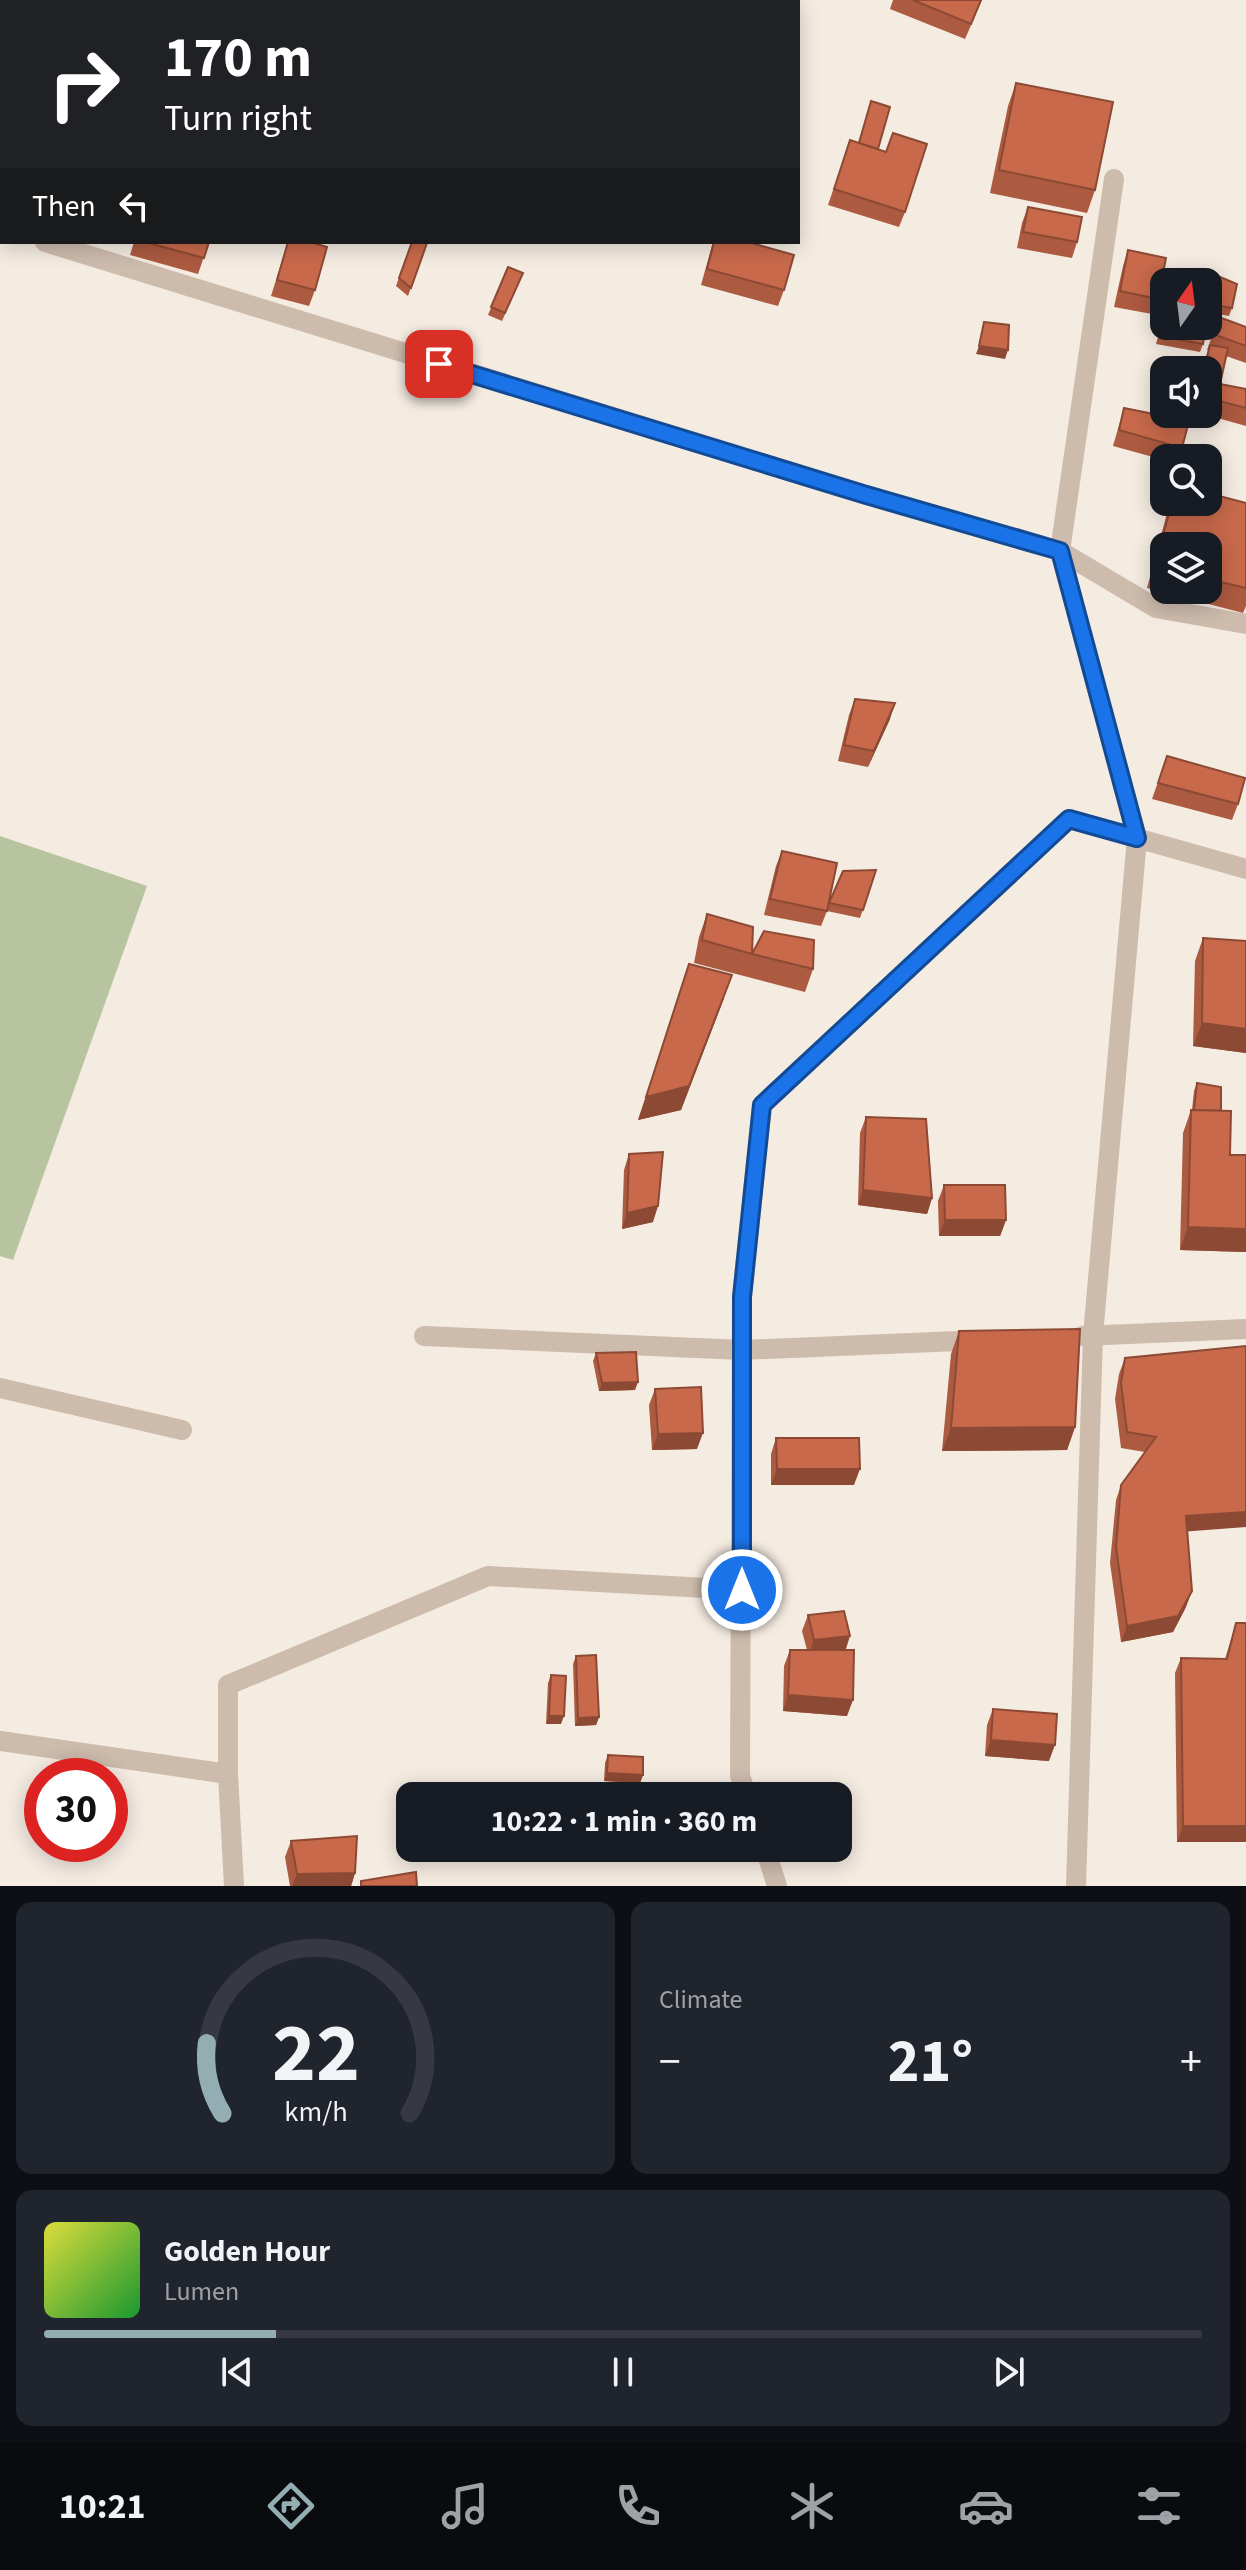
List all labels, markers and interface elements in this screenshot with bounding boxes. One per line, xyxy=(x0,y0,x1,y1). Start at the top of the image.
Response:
text: 170 m xyxy=(164,19,312,98)
icon: right xyxy=(32,32,136,136)
text: Turn right xyxy=(164,93,312,144)
icon: left xyxy=(112,184,156,228)
text: Then xyxy=(32,185,96,228)
north arrow xyxy=(1150,268,1222,340)
map controls xyxy=(1150,268,1222,604)
pin xyxy=(405,330,473,398)
icon: arrive xyxy=(417,342,461,386)
button: sound xyxy=(1150,356,1222,428)
button: search xyxy=(1150,444,1222,516)
button: layers xyxy=(1150,532,1222,604)
position arrow xyxy=(700,1548,784,1632)
speed limit sign: 30 xyxy=(24,1758,128,1862)
text: 10:22 · 1 min · 360 m xyxy=(491,1800,757,1843)
text: Climate xyxy=(659,1981,743,2018)
text: 22 xyxy=(272,1995,359,2113)
text: 21° xyxy=(888,2020,973,2105)
text: − xyxy=(659,2031,681,2094)
text: + xyxy=(1180,2031,1202,2094)
text: km/h xyxy=(284,2092,347,2132)
text: Golden Hour xyxy=(164,2230,330,2273)
text: Lumen xyxy=(164,2273,239,2310)
icon: previous xyxy=(215,2350,259,2394)
icon: pause xyxy=(601,2350,645,2394)
icon: next xyxy=(987,2350,1031,2394)
icon: directions xyxy=(263,2478,319,2534)
icon: music xyxy=(437,2478,493,2534)
icon: phone xyxy=(610,2478,666,2534)
icon: climate xyxy=(784,2478,840,2534)
icon: car xyxy=(958,2478,1014,2534)
icon: filters xyxy=(1131,2478,1187,2534)
text: 10:21 xyxy=(59,2481,146,2532)

